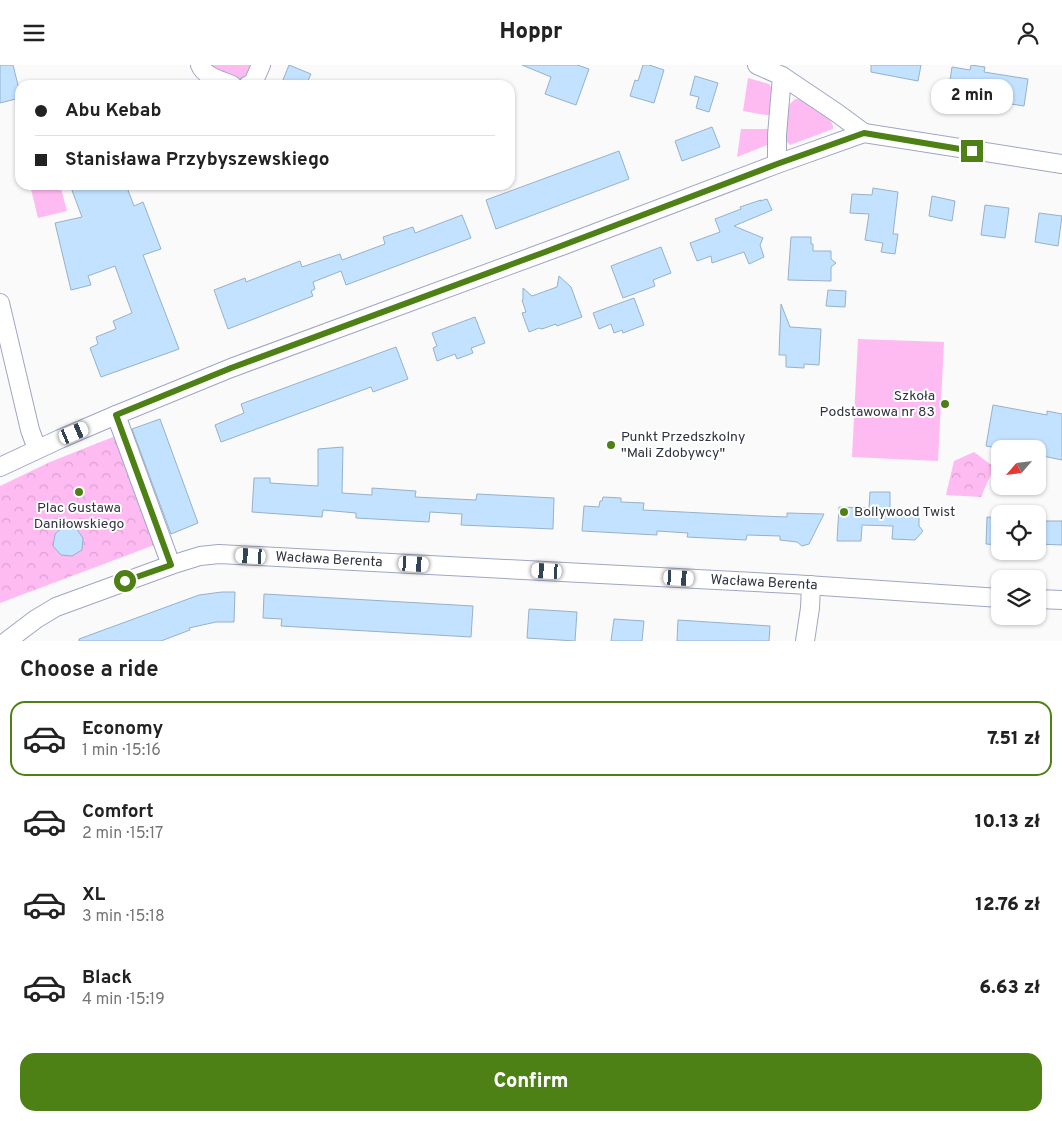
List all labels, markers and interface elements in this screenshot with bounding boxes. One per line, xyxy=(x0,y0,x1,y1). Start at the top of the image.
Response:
icon: menu xyxy=(20,19,48,47)
text: Hoppr xyxy=(500,19,562,46)
icon: person xyxy=(1014,19,1042,47)
callout: 2 min xyxy=(931,78,1013,113)
text: 2 min xyxy=(951,86,993,106)
text: Abu Kebab xyxy=(65,99,161,123)
route end xyxy=(961,140,983,162)
text: Stanisława Przybyszewskiego xyxy=(65,148,330,172)
place label: Szkoła Podstawowa nr 83 xyxy=(820,388,935,421)
marker: Szkoła Podstawowa nr 83 xyxy=(939,398,951,410)
car xyxy=(57,420,90,446)
place label: Punkt Przedszkolny "Mali Zdobywcy" xyxy=(621,429,745,462)
marker: Punkt Przedszkolny "Mali Zdobywcy" xyxy=(605,439,617,451)
north arrow xyxy=(991,440,1046,495)
map controls xyxy=(991,440,1046,625)
marker: Plac Gustawa Daniłowskiego xyxy=(73,486,85,498)
place label: Plac Gustawa Daniłowskiego xyxy=(34,500,124,533)
place label: Bollywood Twist xyxy=(854,504,955,521)
button: locate xyxy=(991,505,1046,560)
marker: Bollywood Twist xyxy=(838,506,850,518)
car xyxy=(235,548,266,564)
street label: Wacława Berenta xyxy=(275,549,383,571)
car xyxy=(398,556,429,572)
car xyxy=(531,563,562,579)
route start xyxy=(114,570,136,592)
car xyxy=(663,570,694,586)
button: layers xyxy=(991,570,1046,625)
street label: Wacława Berenta xyxy=(710,572,818,594)
text: Choose a ride xyxy=(20,657,158,684)
icon: car xyxy=(22,716,67,761)
text: Economy xyxy=(82,717,163,741)
text: 7.51 zł xyxy=(987,727,1040,751)
text: 1 min · 15:16 xyxy=(82,741,161,761)
icon: car xyxy=(22,799,67,844)
text: Comfort xyxy=(82,800,154,824)
text: 10.13 zł xyxy=(975,810,1040,834)
text: 2 min · 15:17 xyxy=(82,824,163,844)
icon: car xyxy=(22,882,67,927)
text: XL xyxy=(82,883,105,907)
text: 12.76 zł xyxy=(975,893,1040,917)
text: 3 min · 15:18 xyxy=(82,907,165,927)
icon: car xyxy=(22,965,67,1010)
text: Black xyxy=(82,966,132,990)
text: 6.63 zł xyxy=(979,976,1040,1000)
text: 4 min · 15:19 xyxy=(82,990,165,1010)
button: Confirm xyxy=(20,1053,1042,1111)

